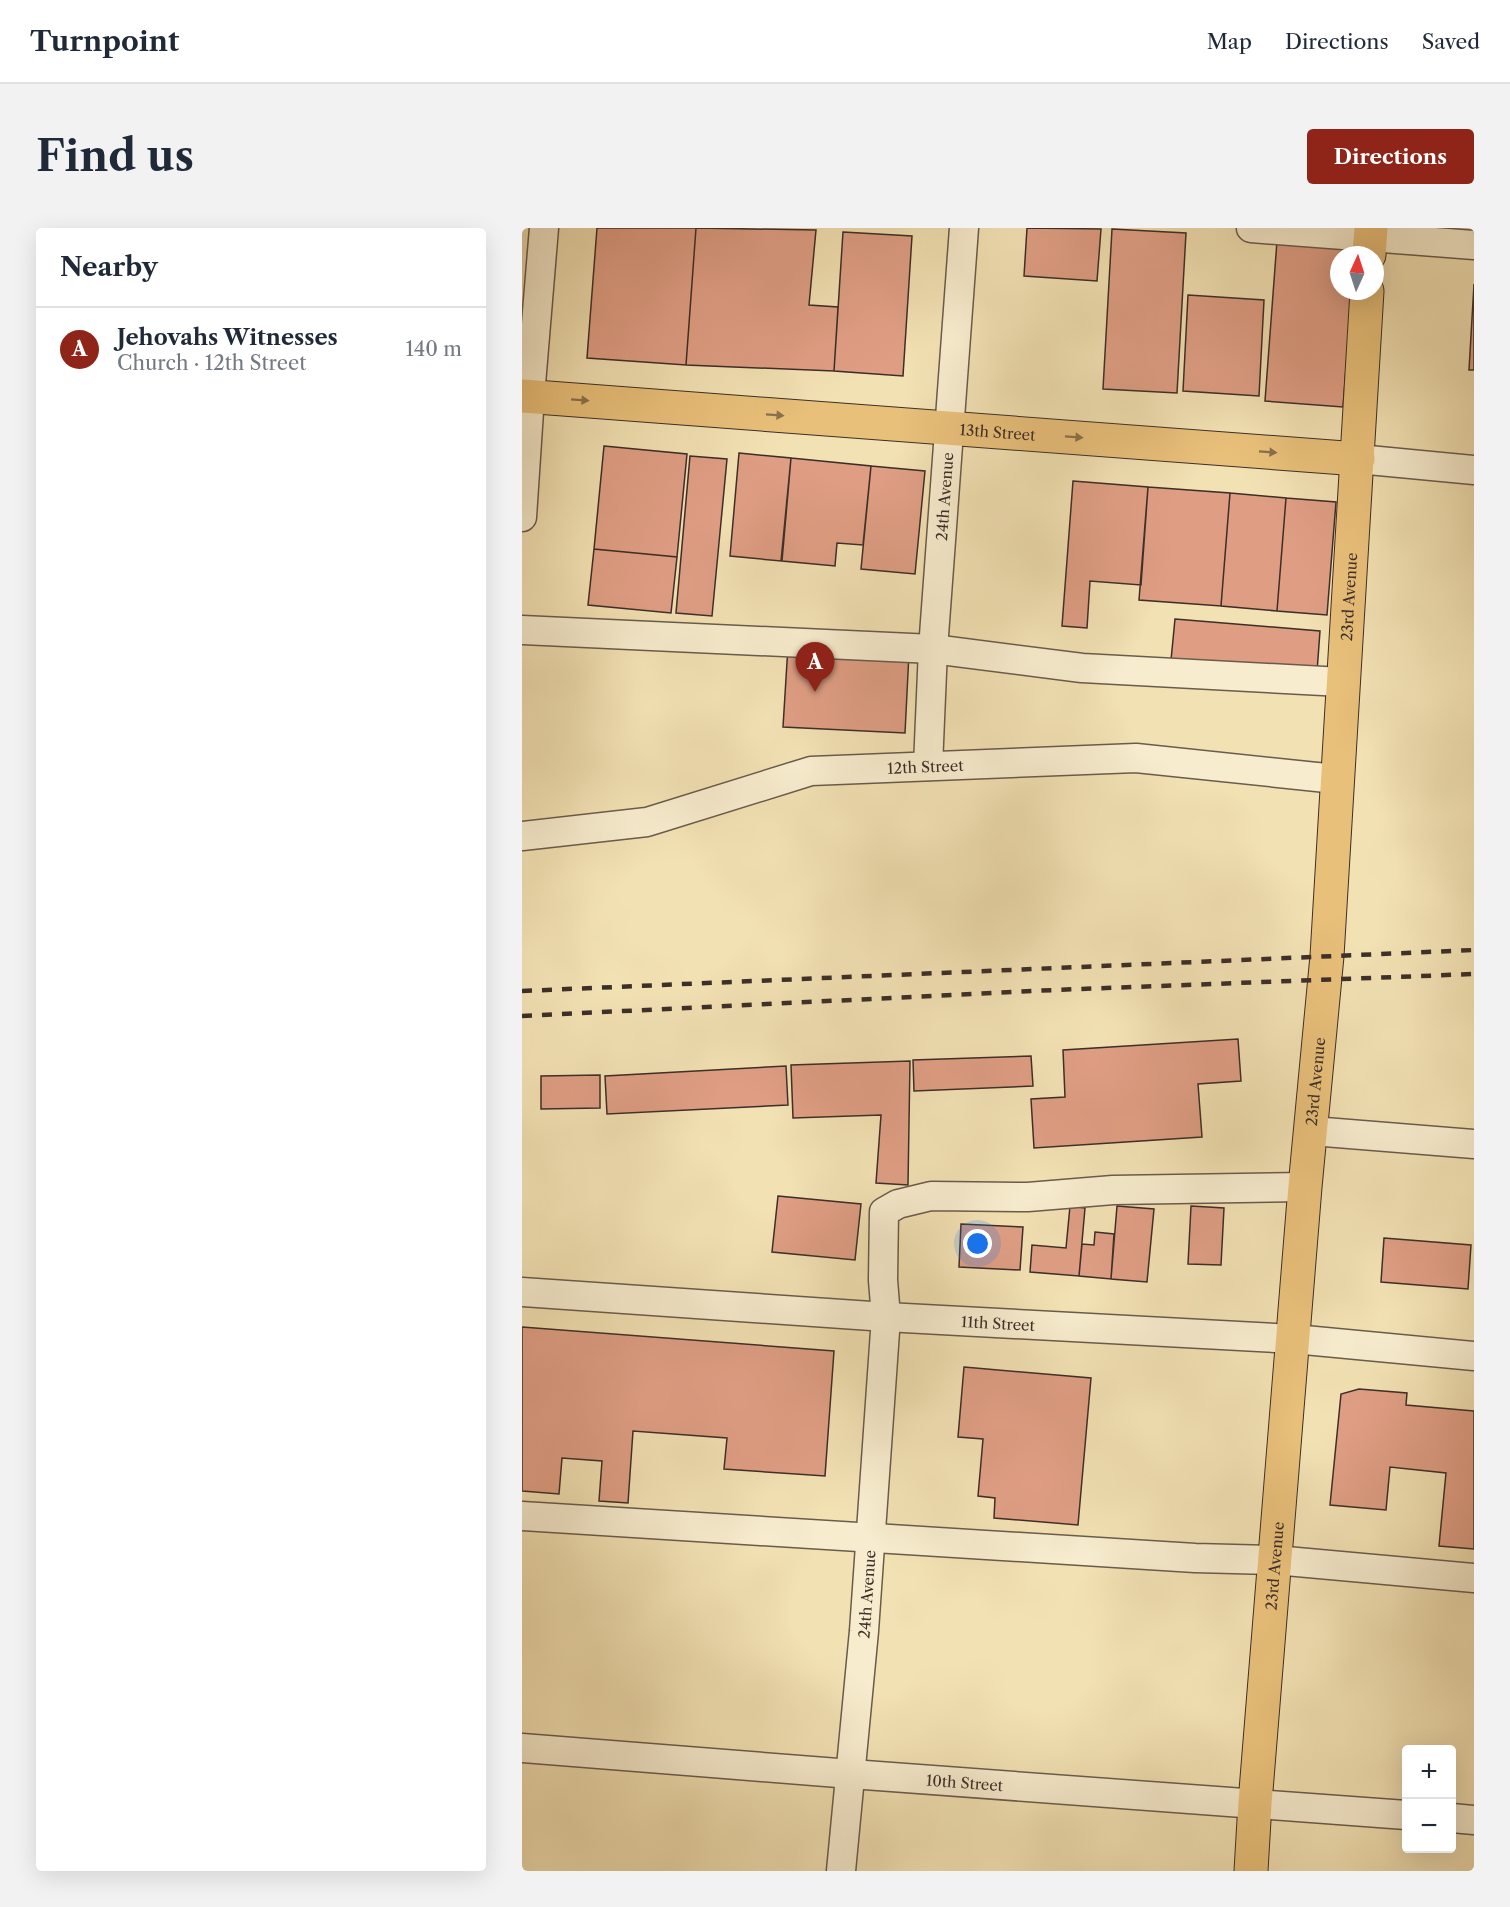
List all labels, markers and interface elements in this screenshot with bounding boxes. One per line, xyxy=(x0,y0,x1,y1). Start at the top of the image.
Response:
text: Turnpoint xyxy=(30,24,179,58)
text: Map xyxy=(1207,29,1252,54)
text: Directions xyxy=(1285,29,1389,54)
text: Saved xyxy=(1422,29,1480,54)
button: Directions xyxy=(1307,129,1474,184)
text: Find us xyxy=(36,130,194,182)
north arrow xyxy=(1330,246,1384,300)
text: Nearby xyxy=(60,251,158,283)
text: Jehovahs Witnesses xyxy=(117,324,338,351)
text: A xyxy=(72,337,87,361)
text: 140 m xyxy=(405,337,462,361)
text: Church · 12th Street xyxy=(117,351,306,375)
one-way arrow xyxy=(571,395,590,405)
one-way arrow xyxy=(765,410,784,420)
street label: 13th Street xyxy=(959,420,1037,444)
one-way arrow xyxy=(1064,433,1083,442)
one-way arrow xyxy=(1259,447,1278,457)
street label: 24th Avenue xyxy=(931,452,957,541)
street label: 23rd Avenue xyxy=(1336,552,1361,642)
pin: A xyxy=(796,642,834,692)
street label: 12th Street xyxy=(887,755,965,777)
street label: 23rd Avenue xyxy=(1301,1036,1329,1127)
your location xyxy=(963,1229,992,1258)
street label: 11th Street xyxy=(961,1312,1036,1335)
street label: 23rd Avenue xyxy=(1261,1521,1287,1611)
street label: 24th Avenue xyxy=(854,1549,879,1639)
map controls xyxy=(1402,1745,1456,1853)
button: + xyxy=(1402,1745,1456,1799)
street label: 10th Street xyxy=(926,1770,1004,1795)
button: − xyxy=(1402,1799,1456,1853)

